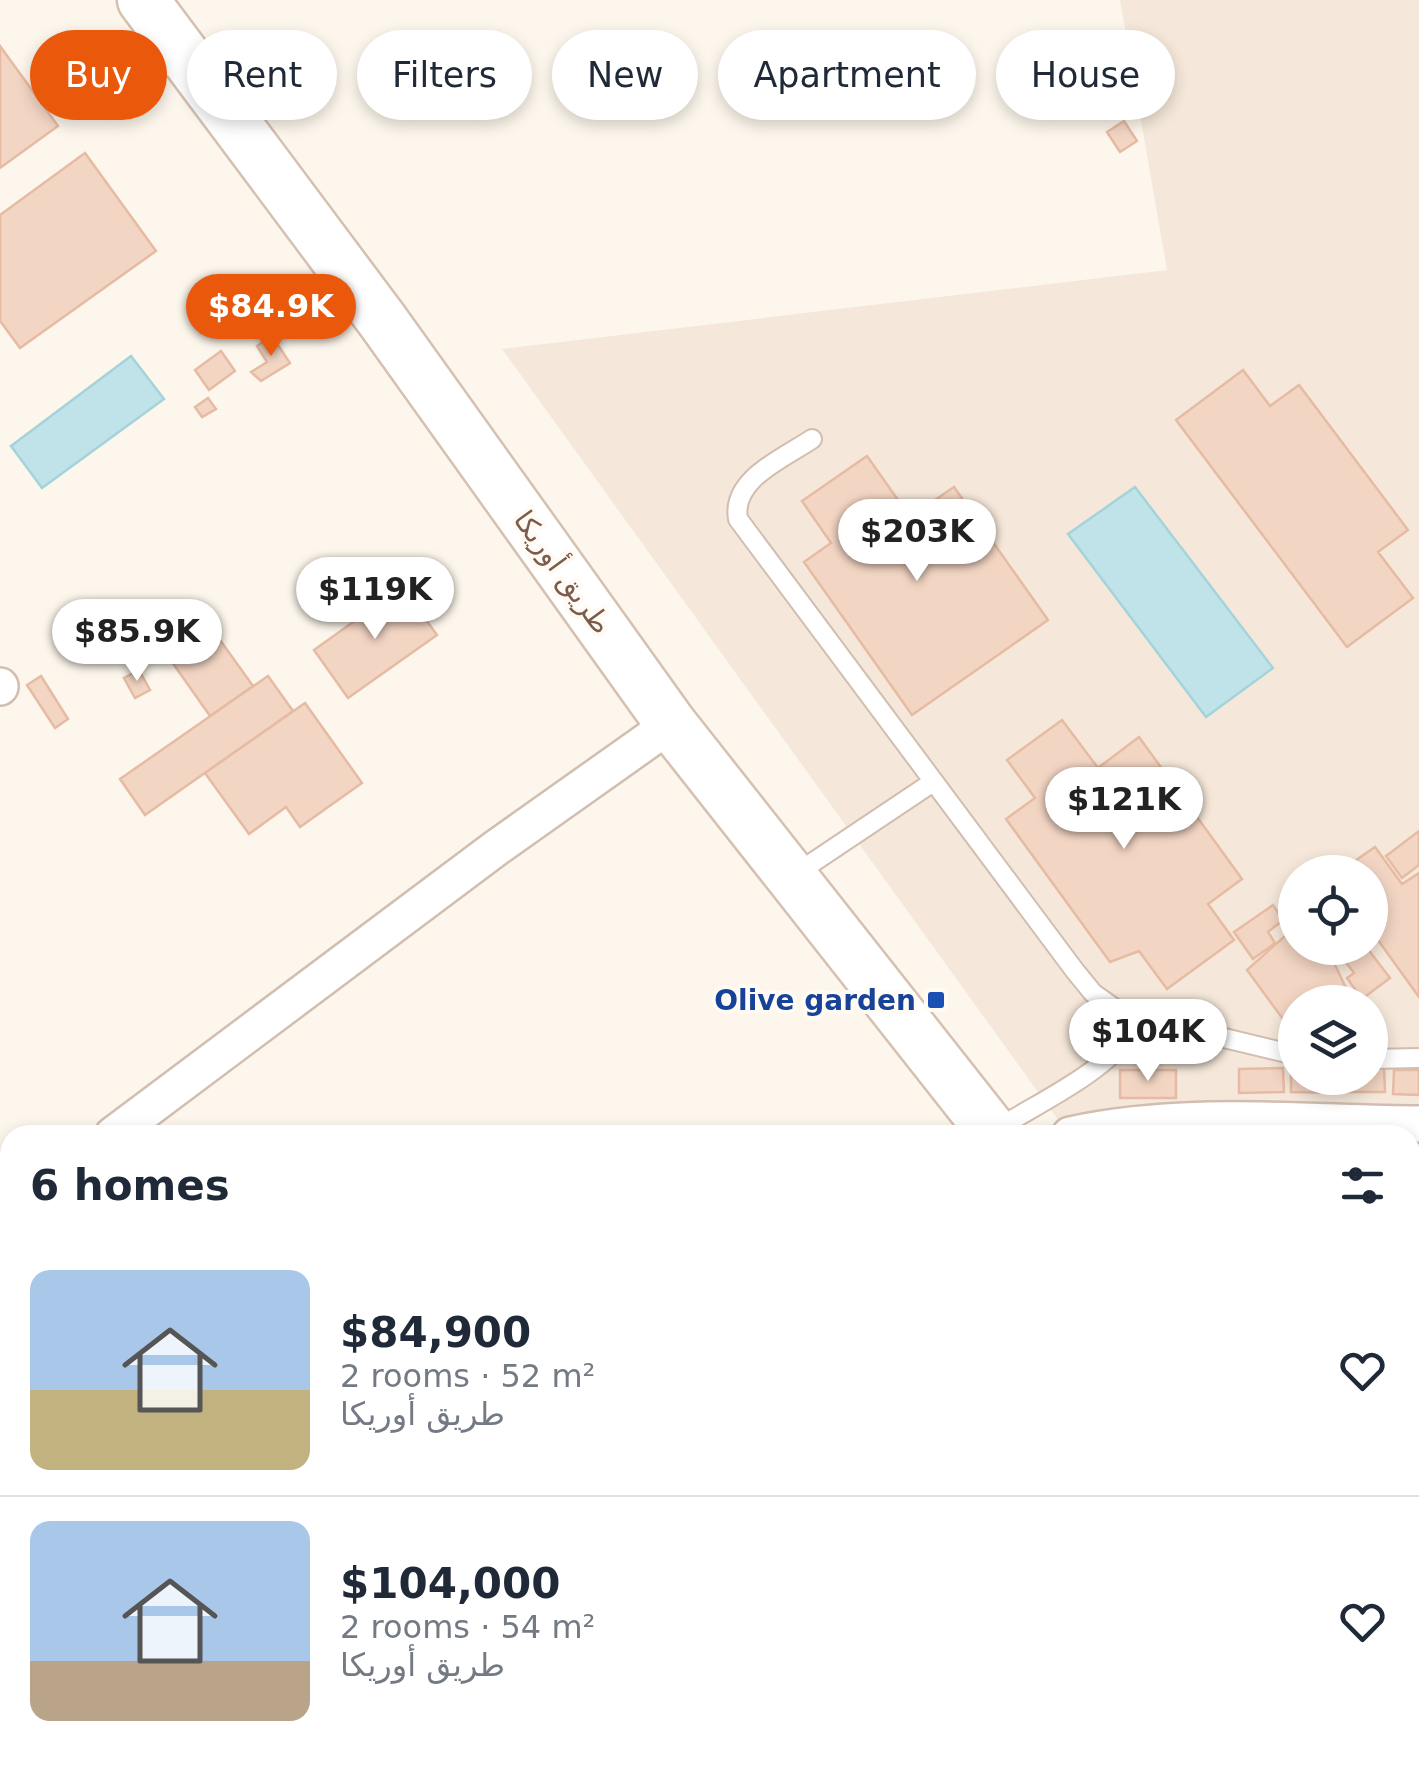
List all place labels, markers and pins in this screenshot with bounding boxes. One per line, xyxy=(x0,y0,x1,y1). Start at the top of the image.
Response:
pin: $84.9K xyxy=(190,274,352,359)
pin: $203K xyxy=(847,499,987,584)
pin: $119K xyxy=(305,557,445,642)
pin: $85.9K xyxy=(56,599,218,684)
pin: $121K xyxy=(1054,767,1194,852)
place label: Olive garden xyxy=(714,984,916,1017)
marker: Olive garden xyxy=(925,989,947,1011)
pin: $104K xyxy=(1078,999,1218,1084)

